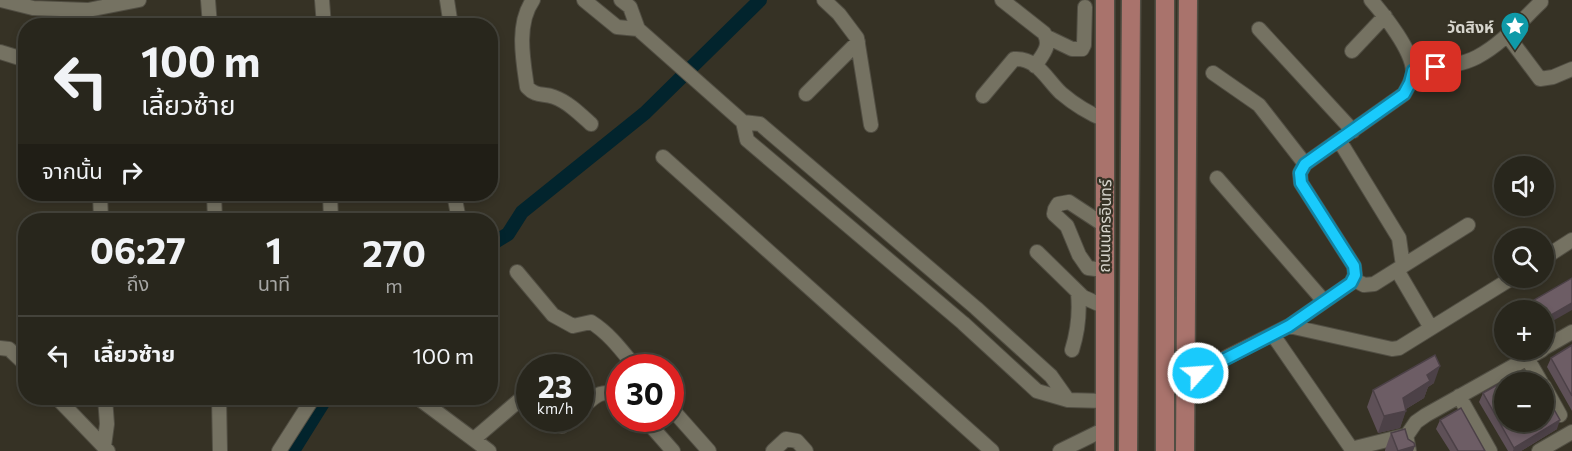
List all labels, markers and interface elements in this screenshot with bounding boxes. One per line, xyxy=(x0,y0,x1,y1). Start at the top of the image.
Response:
place icon: วัดสิงห์ xyxy=(1499,10,1531,52)
place label: วัดสิงห์ xyxy=(1447,17,1494,36)
text: 100 m xyxy=(141,34,261,86)
pin xyxy=(1410,41,1461,92)
icon: left xyxy=(42,42,120,120)
icon: arrive xyxy=(1419,50,1452,83)
text: เลี้ยวซ้าย xyxy=(141,88,235,121)
icon: right xyxy=(115,156,148,189)
map controls xyxy=(1494,156,1554,432)
button: sound xyxy=(1494,156,1554,216)
text: จากนั้น xyxy=(42,157,103,184)
street label: ถนนนครอินทร์ xyxy=(1094,178,1114,273)
text: 06:27 xyxy=(90,227,186,271)
text: 1 xyxy=(266,227,282,271)
button: search xyxy=(1494,228,1554,288)
text: 270 xyxy=(362,230,426,274)
text: ถึง xyxy=(126,271,149,295)
text: นาที xyxy=(258,271,290,295)
text: m xyxy=(385,273,403,297)
button: + xyxy=(1494,300,1554,360)
icon: left xyxy=(42,339,75,372)
text: เลี้ยวซ้าย xyxy=(93,340,175,367)
position arrow xyxy=(1166,341,1230,405)
text: 100 m xyxy=(412,342,474,369)
speed limit sign: 30 xyxy=(606,354,684,432)
text: 23 xyxy=(538,367,572,404)
button: − xyxy=(1494,372,1554,432)
text: km/h xyxy=(537,399,573,417)

